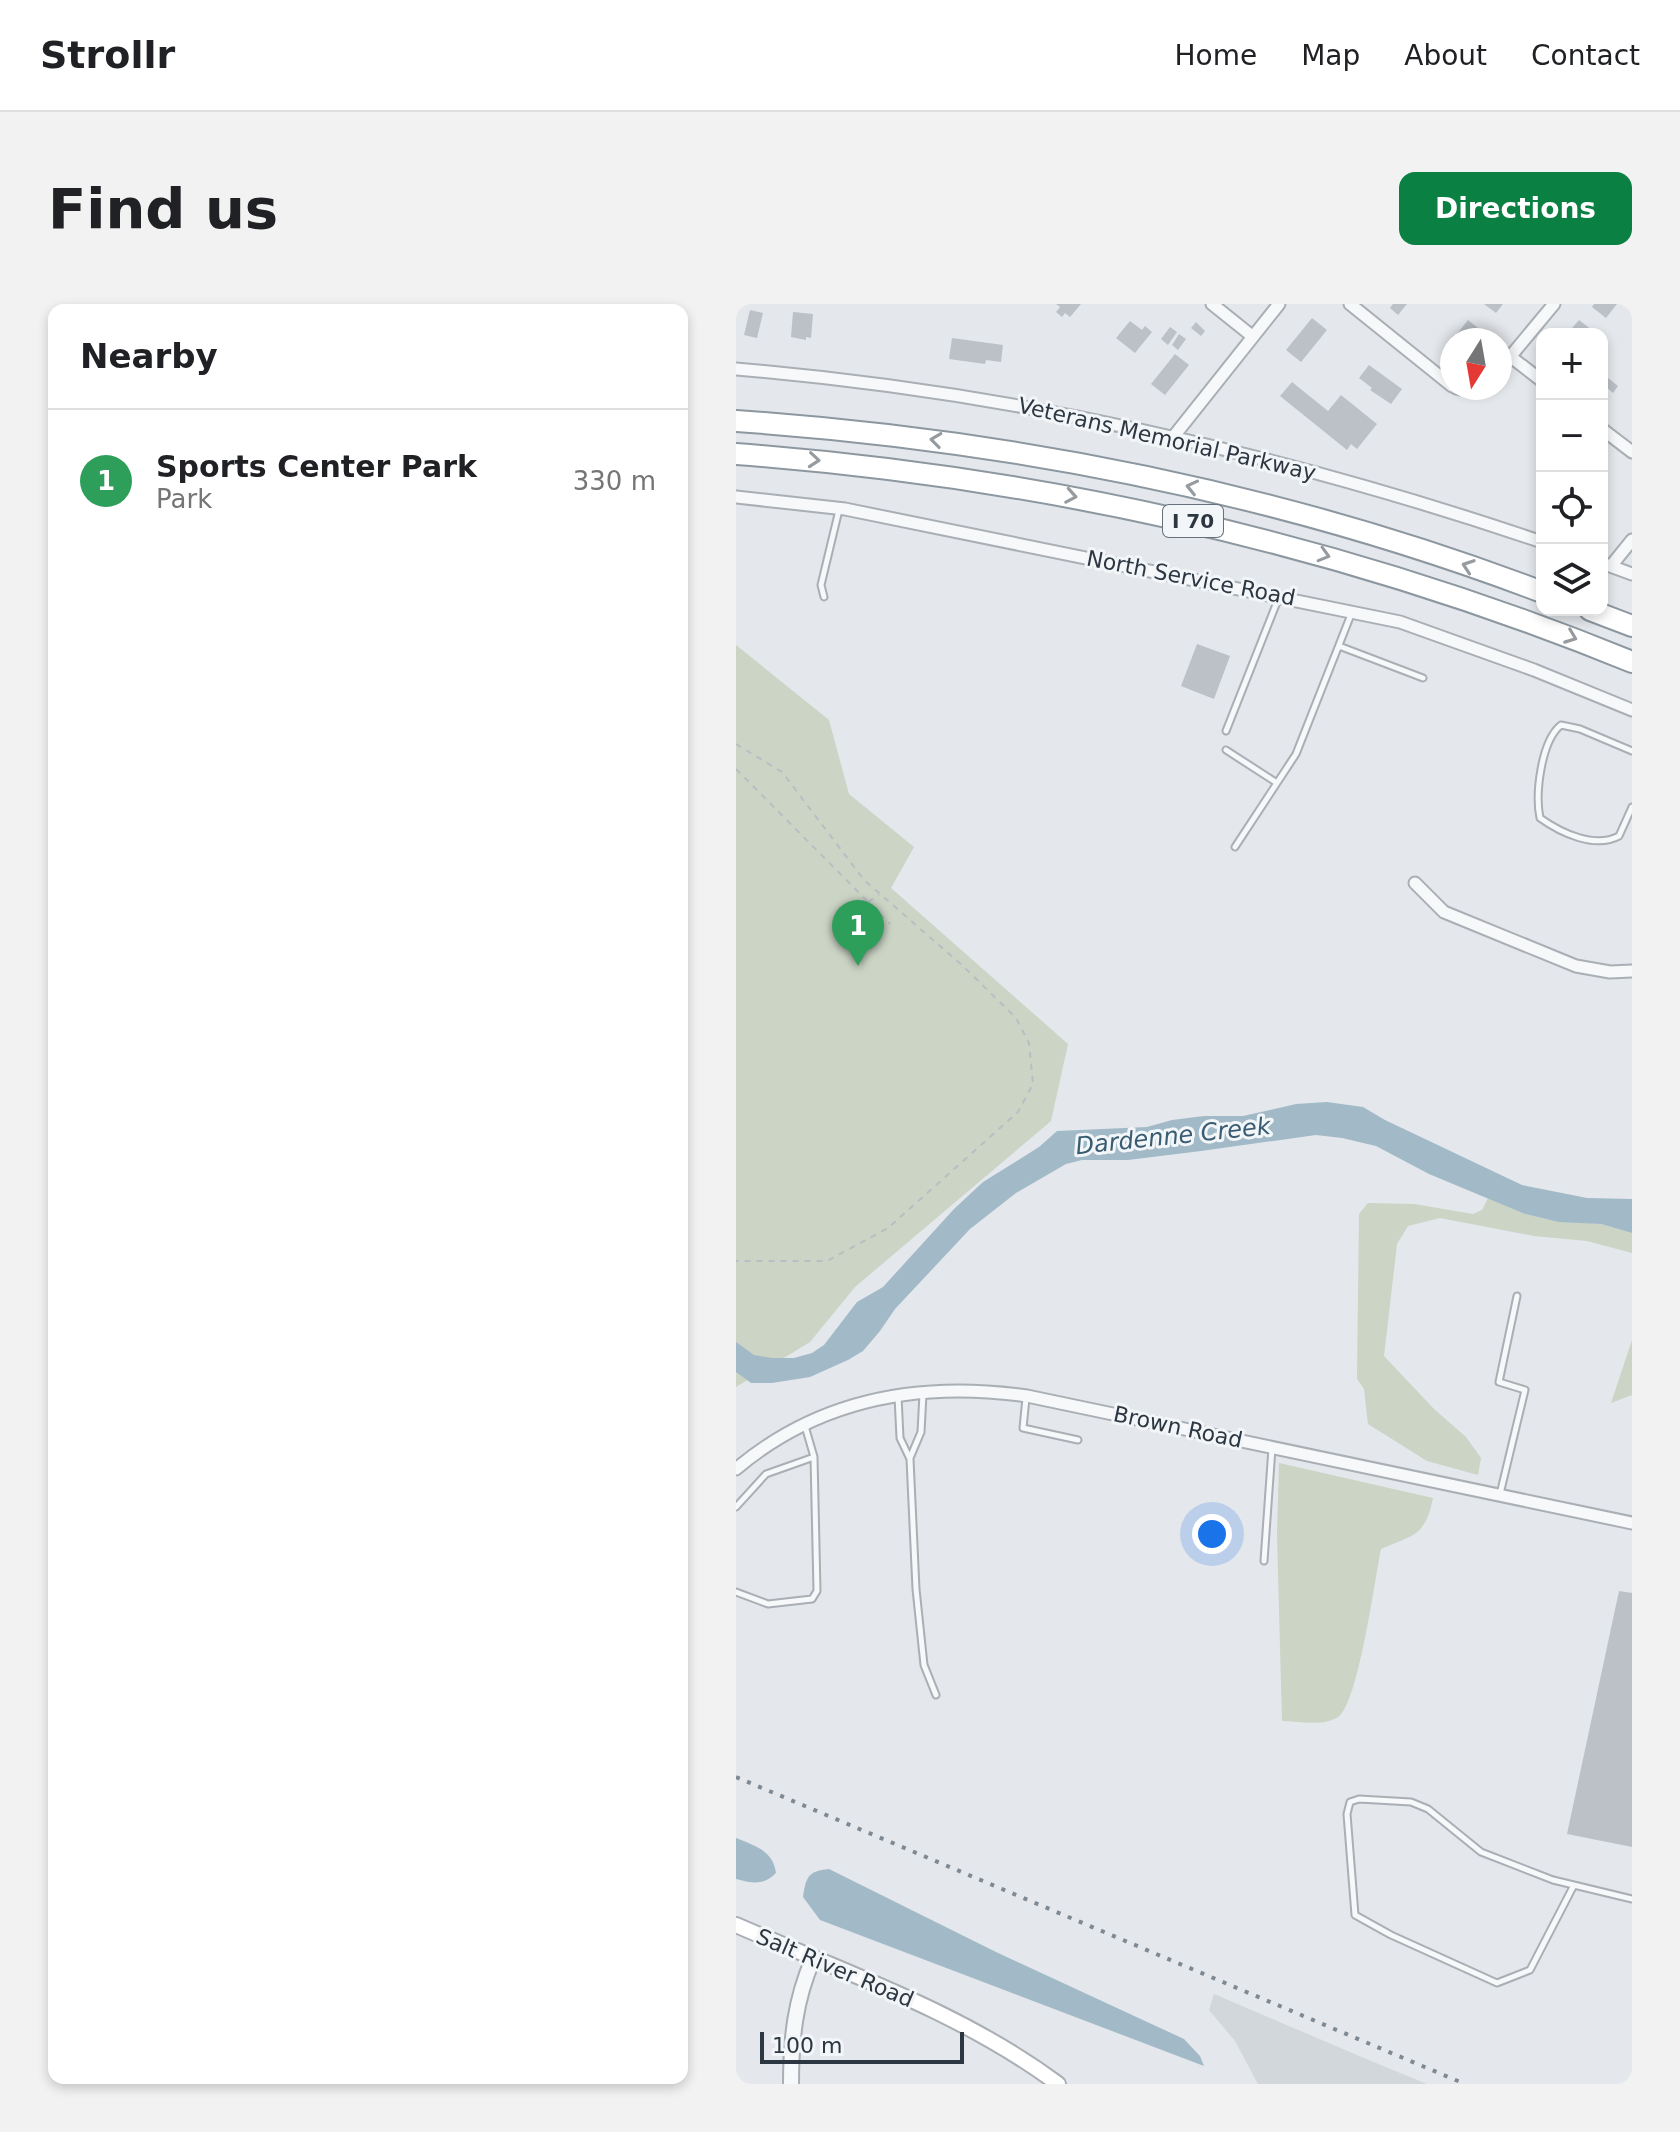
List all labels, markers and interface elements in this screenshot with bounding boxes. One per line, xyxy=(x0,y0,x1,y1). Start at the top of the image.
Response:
text: Strollr xyxy=(40,33,175,77)
text: Home xyxy=(1174,39,1257,72)
text: Map xyxy=(1301,39,1360,72)
text: About xyxy=(1404,39,1487,72)
text: Contact xyxy=(1531,39,1640,72)
button: Directions xyxy=(1399,172,1632,245)
text: Find us xyxy=(48,176,278,241)
north arrow xyxy=(1440,328,1512,400)
map controls xyxy=(1536,328,1608,616)
button: + xyxy=(1536,328,1608,400)
text: Nearby xyxy=(80,336,218,376)
street label: Veterans Memorial Parkway xyxy=(1016,392,1318,486)
button: − xyxy=(1536,400,1608,472)
one-way arrow xyxy=(929,432,942,449)
text: Sports Center Park xyxy=(156,449,477,484)
one-way arrow xyxy=(808,451,821,468)
text: 1 xyxy=(97,466,115,496)
text: 330 m xyxy=(573,466,656,496)
button: locate xyxy=(1536,472,1608,544)
one-way arrow xyxy=(1185,479,1199,496)
text: Park xyxy=(156,484,212,514)
one-way arrow xyxy=(1064,486,1078,503)
road number: I 70 xyxy=(1163,505,1223,537)
button: layers xyxy=(1536,544,1608,616)
street label: North Service Road xyxy=(1085,546,1297,610)
one-way arrow xyxy=(1317,546,1331,562)
one-way arrow xyxy=(1462,559,1476,575)
one-way arrow xyxy=(1563,628,1577,644)
pin: 1 xyxy=(832,900,884,966)
water label: Dardenne Creek xyxy=(1074,1112,1273,1160)
street label: Brown Road xyxy=(1111,1401,1245,1453)
your location xyxy=(1192,1514,1232,1554)
street label: Salt River Road xyxy=(753,1924,917,2012)
scale bar xyxy=(760,2028,964,2064)
text: 100 m xyxy=(772,2033,842,2058)

